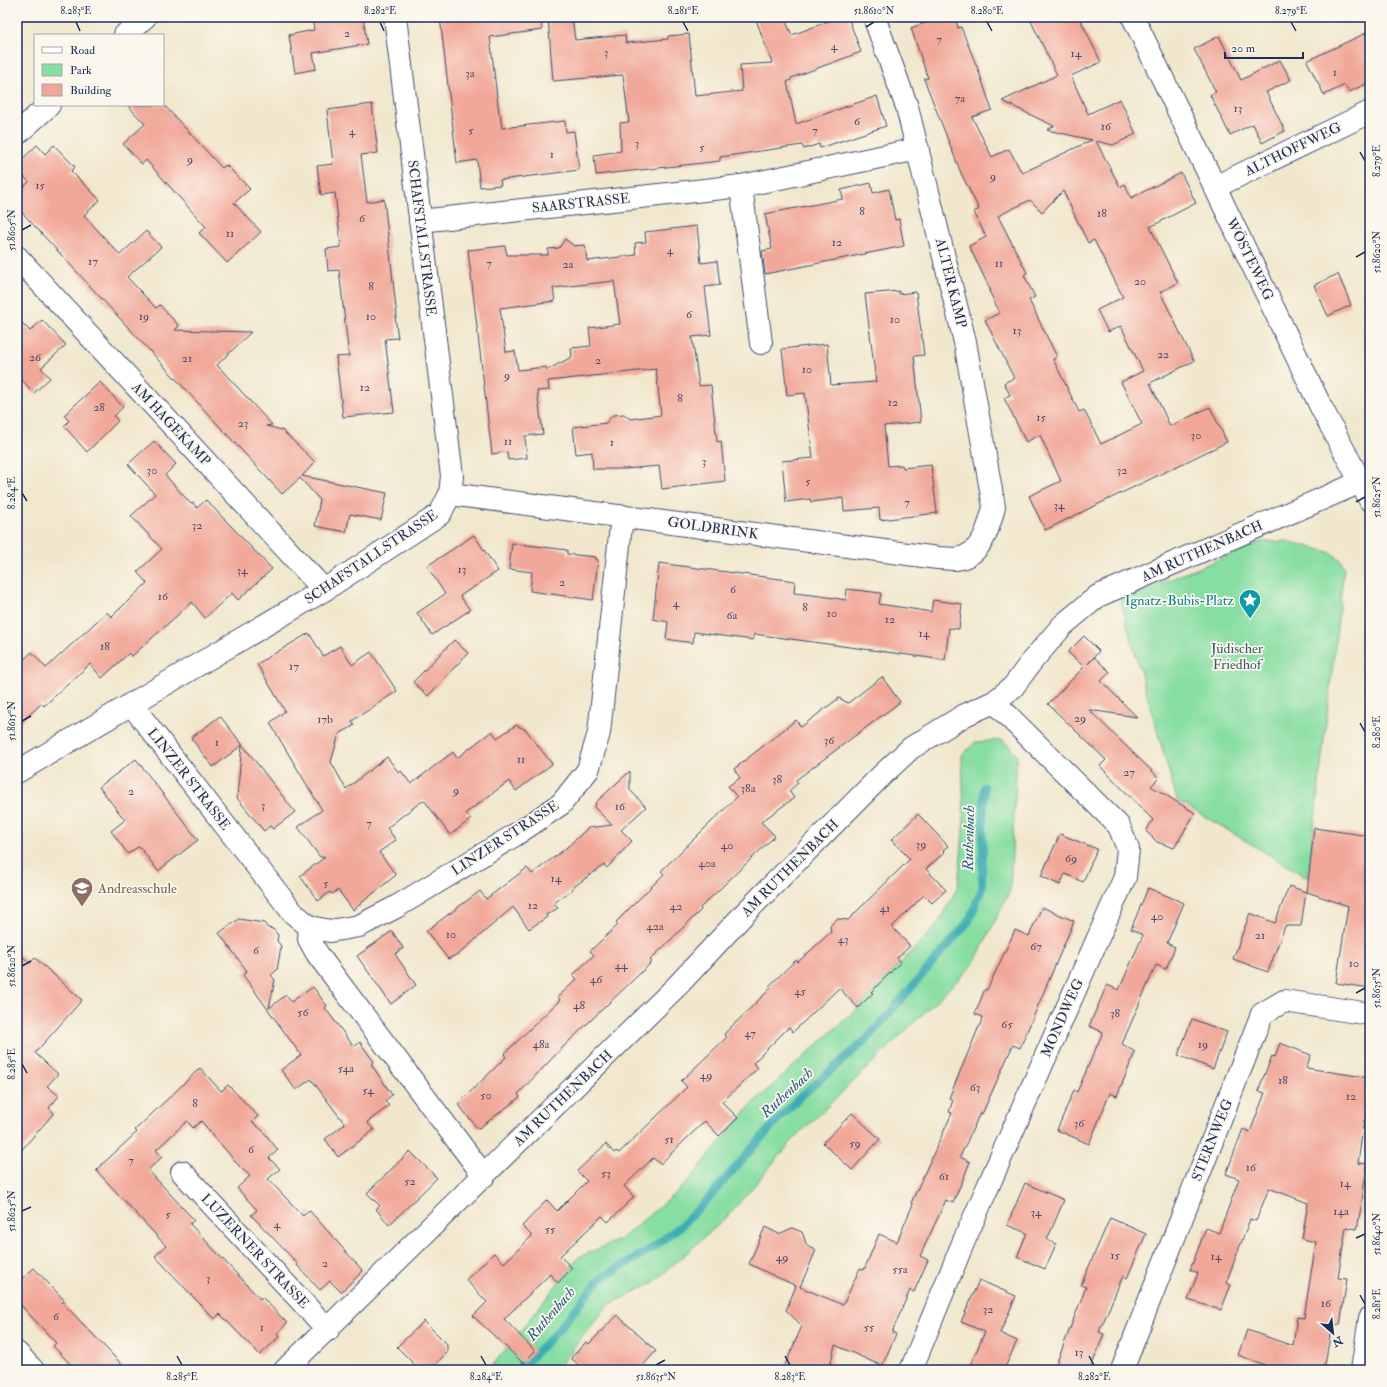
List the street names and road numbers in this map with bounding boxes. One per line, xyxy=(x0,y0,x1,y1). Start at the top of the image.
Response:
street label: ALTHOFFWEG xyxy=(1241,118,1344,180)
street label: SCHAFSTALLSTRASSE xyxy=(404,159,440,317)
street label: SAARSTRASSE xyxy=(531,189,631,217)
street label: WÖSTEWEG xyxy=(1222,214,1277,303)
street label: ALTER KAMP xyxy=(931,235,970,330)
street label: AM HAGEKAMP xyxy=(127,378,214,469)
street label: SCHAFSTALLSTRASSE xyxy=(301,506,441,608)
street label: GOLDBRINK xyxy=(667,513,760,543)
street label: AM RUTHENBACH xyxy=(1138,517,1265,586)
street label: LINZER STRASSE xyxy=(144,725,234,833)
street label: LINZER STRASSE xyxy=(448,797,562,879)
street label: AM RUTHENBACH xyxy=(737,816,842,921)
street label: MONDWEG xyxy=(1037,976,1087,1060)
street label: AM RUTHENBACH xyxy=(509,1046,616,1150)
street label: STERNWEG xyxy=(1188,1096,1236,1183)
street label: LUZERNER STRASSE xyxy=(197,1190,313,1312)

